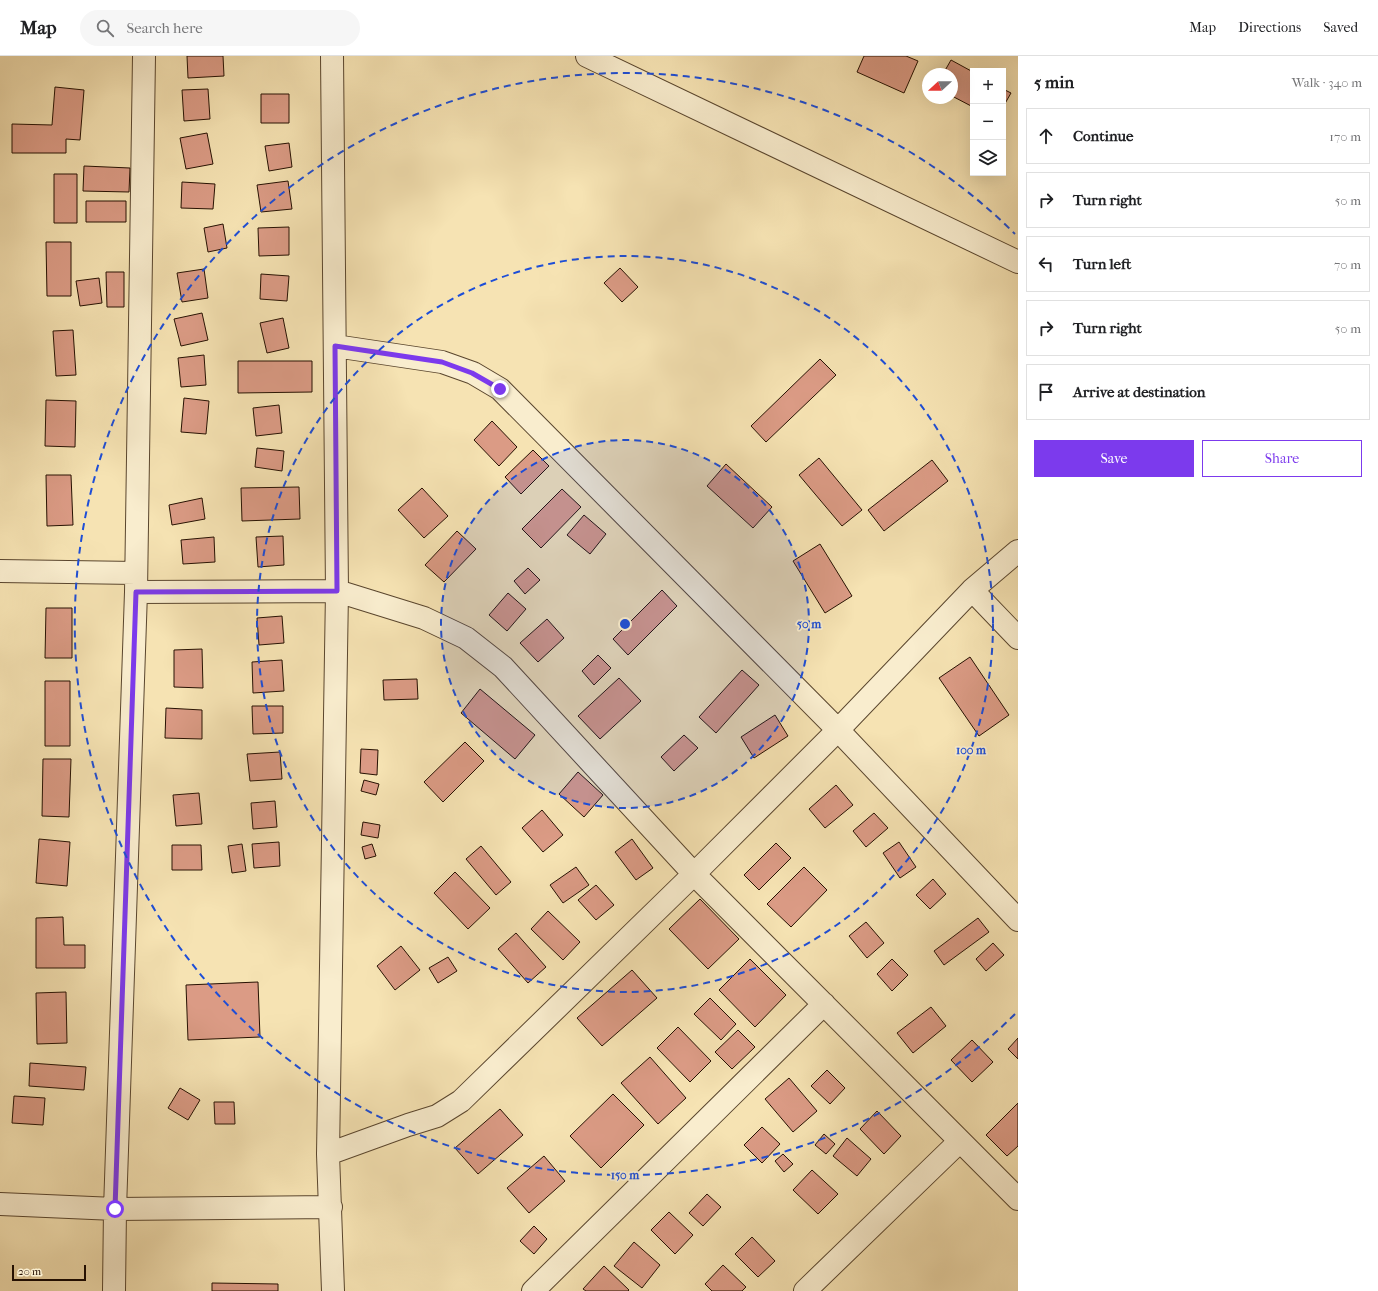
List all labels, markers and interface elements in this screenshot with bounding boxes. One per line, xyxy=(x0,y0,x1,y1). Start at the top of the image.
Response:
search box xyxy=(80,10,360,46)
text: Map xyxy=(20,17,56,39)
icon: search xyxy=(94,17,116,39)
text: Search here xyxy=(126,19,203,37)
text: Map xyxy=(1189,19,1216,36)
text: Directions xyxy=(1238,19,1301,36)
text: Saved xyxy=(1323,19,1358,36)
north arrow xyxy=(922,68,958,104)
map controls xyxy=(970,68,1006,176)
button: + xyxy=(970,68,1006,104)
text: 5 min xyxy=(1034,72,1074,92)
text: Walk · 340 m xyxy=(1292,75,1362,90)
button: − xyxy=(970,104,1006,140)
icon: ahead xyxy=(1035,125,1057,147)
text: Continue xyxy=(1073,127,1133,145)
text: 170 m xyxy=(1329,129,1361,144)
button: layers xyxy=(970,140,1006,176)
icon: right xyxy=(1035,189,1057,211)
text: Turn right xyxy=(1073,191,1142,209)
text: 50 m xyxy=(1335,193,1361,208)
icon: left xyxy=(1035,253,1057,275)
text: Turn left xyxy=(1073,255,1131,273)
text: 70 m xyxy=(1334,257,1361,272)
icon: right xyxy=(1035,317,1057,339)
text: Turn right xyxy=(1073,319,1142,337)
text: 50 m xyxy=(1335,321,1361,336)
route end xyxy=(491,380,509,398)
icon: arrive xyxy=(1035,381,1057,403)
text: Arrive at destination xyxy=(1073,383,1205,401)
button: Save xyxy=(1034,440,1194,477)
button: Share xyxy=(1202,440,1362,477)
centre of rings xyxy=(618,617,632,631)
text: 50 m xyxy=(797,617,822,631)
text: 100 m xyxy=(956,743,987,757)
text: 150 m xyxy=(611,1168,640,1182)
route start xyxy=(106,1200,124,1218)
scale bar xyxy=(12,1263,86,1282)
text: 20 m xyxy=(18,1265,41,1278)

